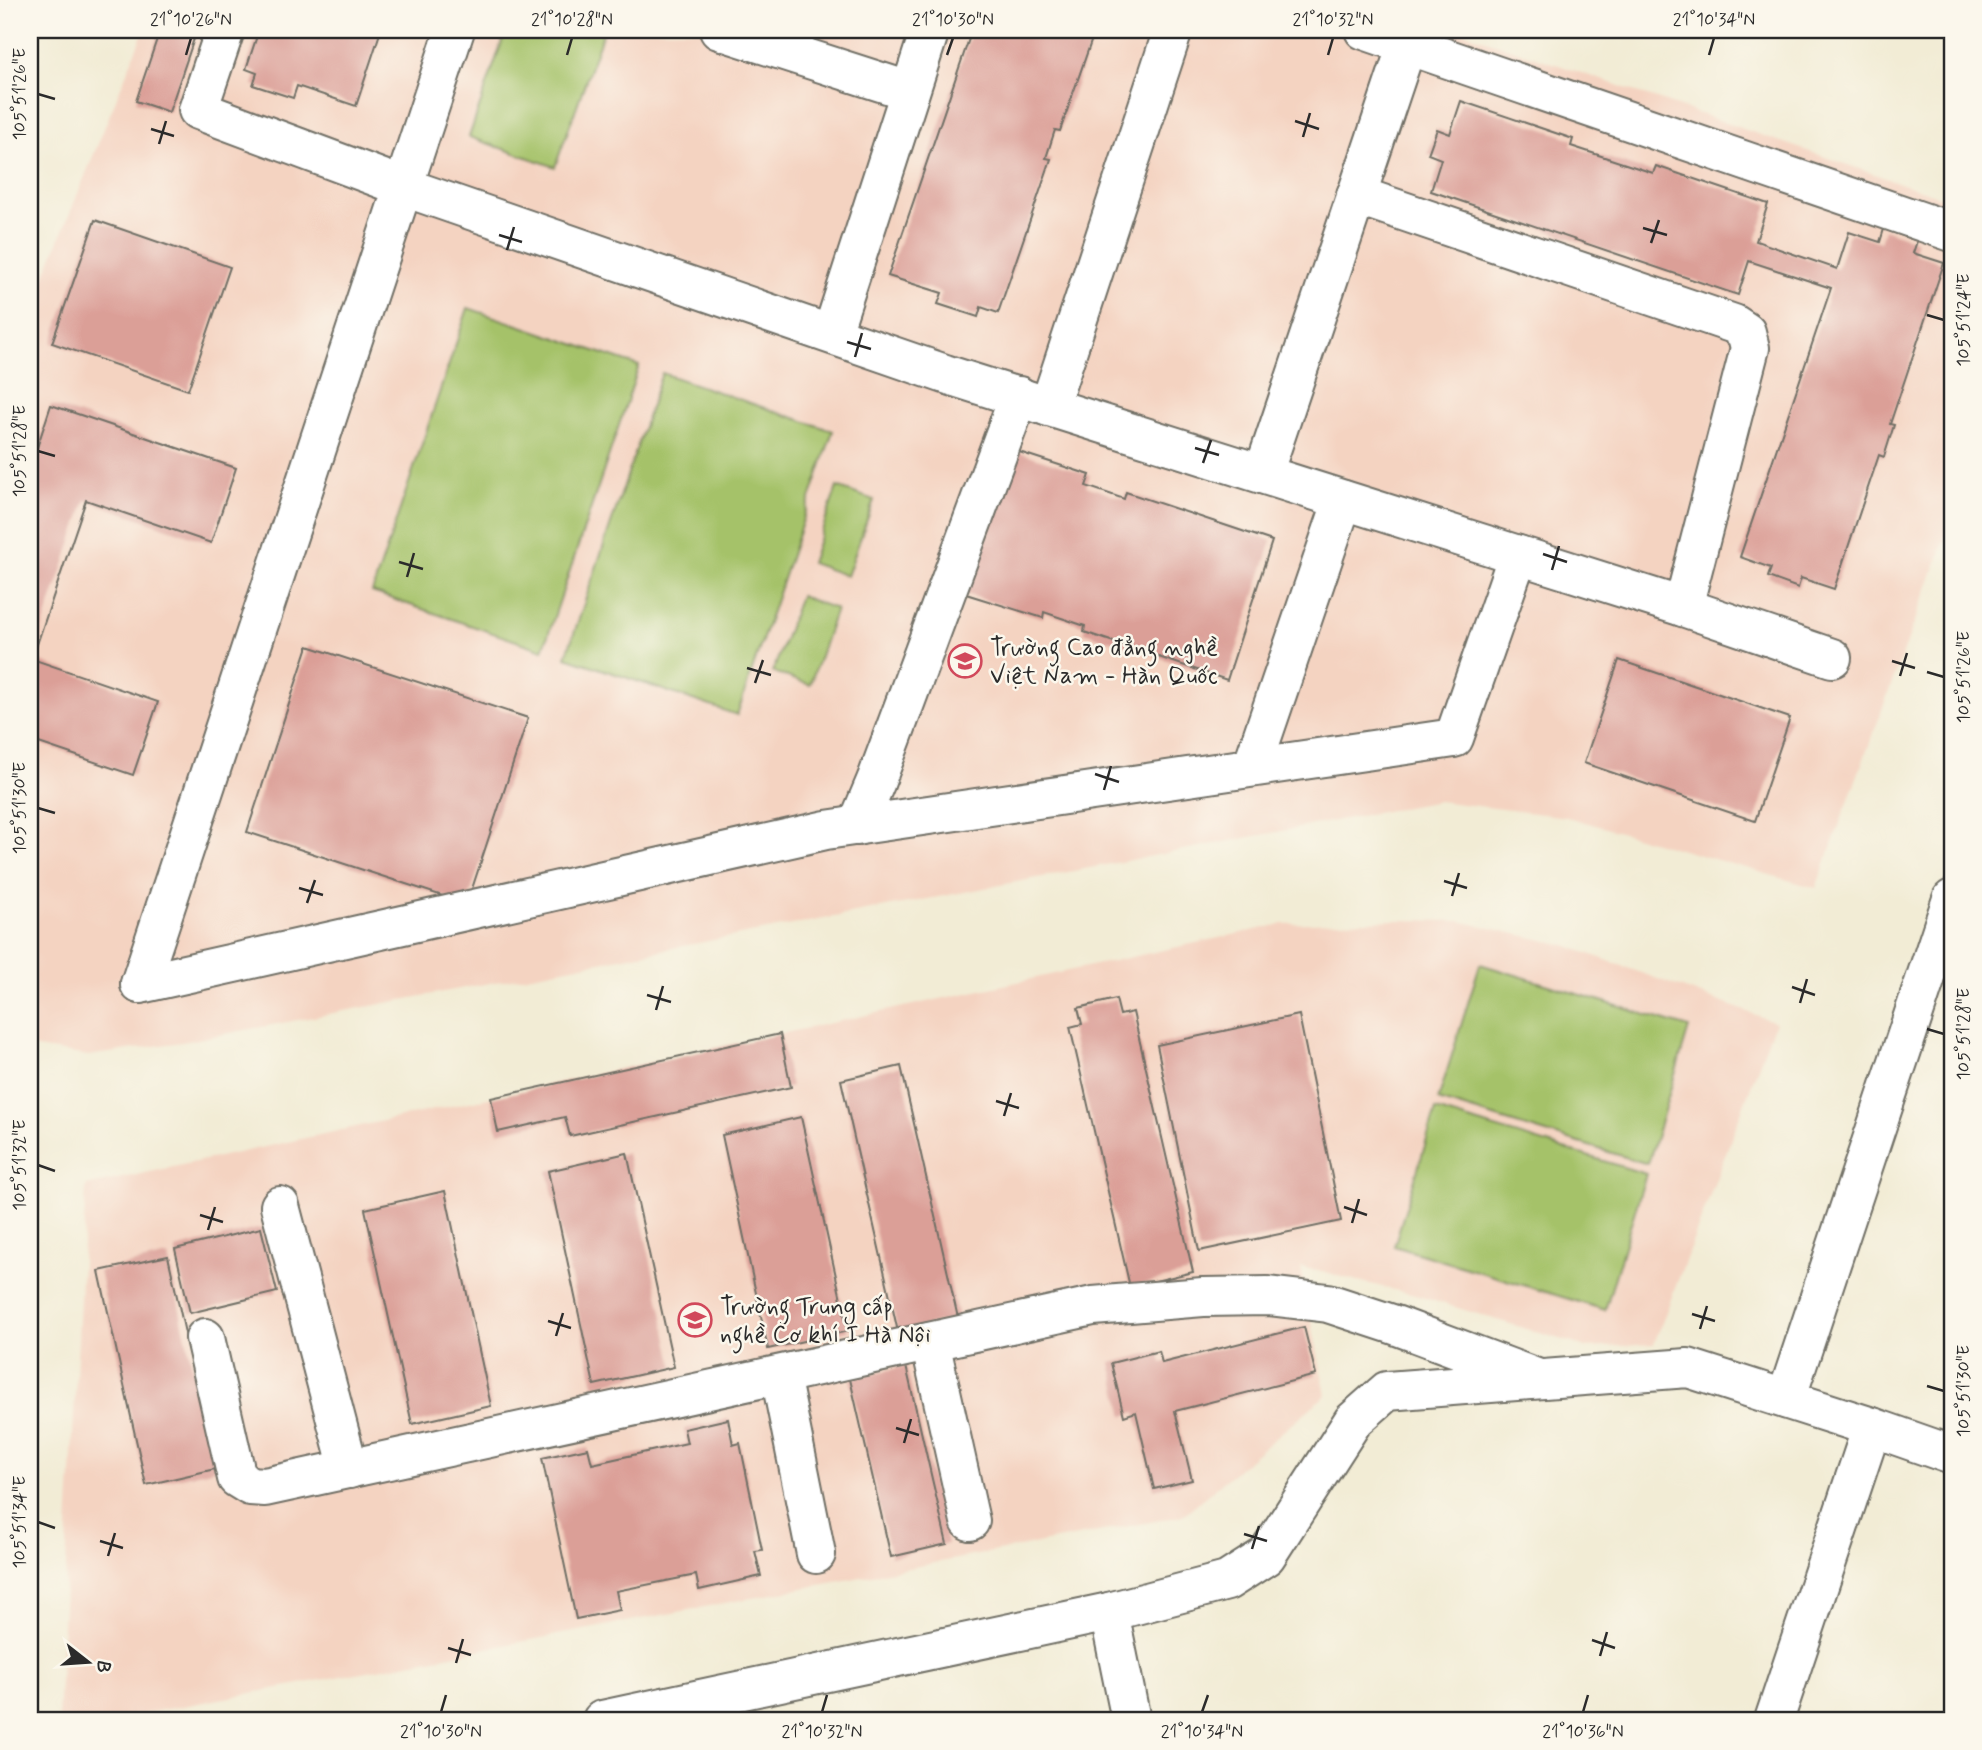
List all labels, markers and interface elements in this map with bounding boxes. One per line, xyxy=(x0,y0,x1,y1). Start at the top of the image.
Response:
text: 21°10'26"N xyxy=(150,8,232,32)
text: 21°10'28"N xyxy=(531,8,613,32)
text: 21°10'30"N xyxy=(912,8,994,32)
text: 21°10'32"N xyxy=(1293,8,1373,32)
text: 21°10'34"N xyxy=(1673,8,1755,32)
text: 105°51'26"E xyxy=(8,48,32,140)
text: 105°51'24"E xyxy=(1952,273,1976,367)
text: 105°51'28"E xyxy=(8,405,32,497)
text: 105°51'26"E xyxy=(1952,631,1976,723)
place label: Trường Cao đẳng nghề Việt Nam - Hàn Quốc xyxy=(990,633,1218,692)
school or university icon: Trường Cao đẳng nghề Việt Nam - Hàn Quốc xyxy=(946,642,984,680)
text: 105°51'30"E xyxy=(8,762,32,854)
text: 105°51'28"E xyxy=(1952,988,1976,1080)
text: 105°51'32"E xyxy=(8,1119,32,1211)
place label: Trường Trung cấp nghề Cơ khí I Hà Nội xyxy=(720,1292,931,1354)
school or university icon: Trường Trung cấp nghề Cơ khí I Hà Nội xyxy=(676,1301,714,1339)
text: 105°51'30"E xyxy=(1952,1345,1976,1437)
text: 105°51'34"E xyxy=(8,1476,32,1568)
north arrow xyxy=(52,1628,122,1698)
text: B xyxy=(89,1657,117,1676)
text: 21°10'30"N xyxy=(400,1720,482,1744)
text: 21°10'32"N xyxy=(782,1720,862,1744)
text: 21°10'34"N xyxy=(1161,1720,1243,1744)
text: 21°10'36"N xyxy=(1542,1720,1624,1744)

